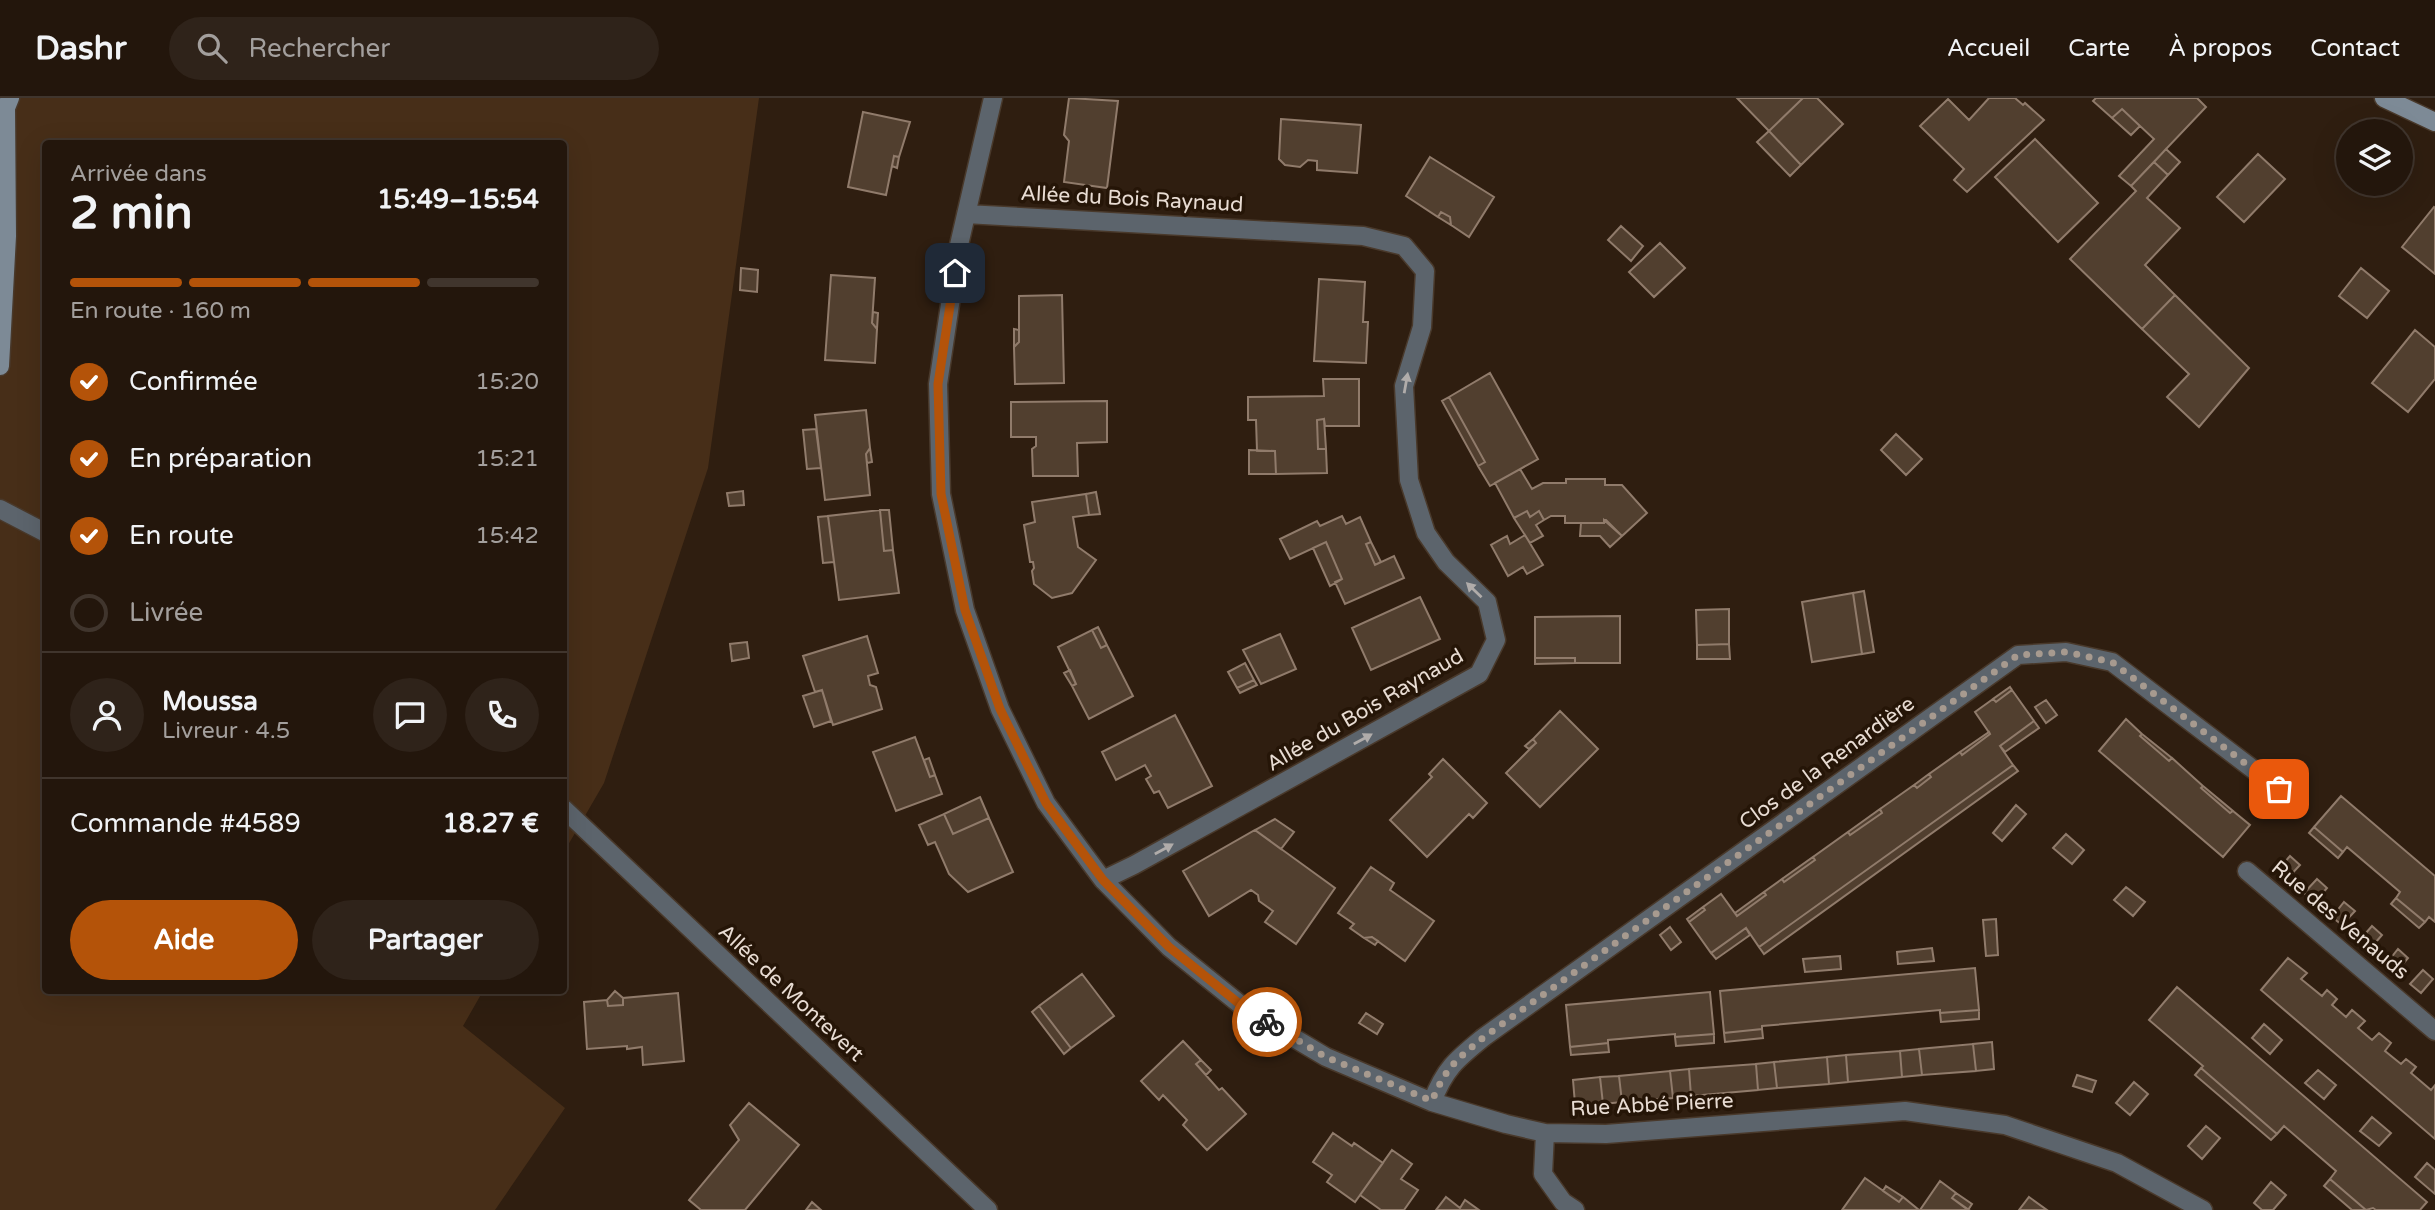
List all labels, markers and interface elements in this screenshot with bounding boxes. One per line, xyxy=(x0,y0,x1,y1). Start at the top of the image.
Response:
search box xyxy=(169,17,659,80)
text: Dashr xyxy=(35,29,127,68)
icon: search xyxy=(193,29,231,67)
text: Rechercher xyxy=(249,33,390,64)
text: Accueil xyxy=(1947,34,2030,63)
text: Carte xyxy=(2068,34,2130,63)
text: À propos xyxy=(2168,34,2272,63)
text: Contact xyxy=(2310,34,2400,63)
map controls xyxy=(2336,119,2413,196)
button: layers xyxy=(2336,119,2413,196)
text: Arrivée dans xyxy=(70,160,207,188)
street label: Allée du Bois Raynaud xyxy=(1020,181,1244,217)
text: 15:49–15:54 xyxy=(377,184,539,215)
text: 2 min xyxy=(70,186,193,241)
pin xyxy=(925,243,985,303)
icon: home xyxy=(936,254,974,292)
text: En route · 160 m xyxy=(70,297,251,325)
icon: check xyxy=(70,363,108,401)
text: Confirmée xyxy=(129,366,258,397)
text: 15:20 xyxy=(475,368,539,396)
one-way arrow xyxy=(1401,372,1412,394)
icon: check xyxy=(70,440,108,478)
text: En préparation xyxy=(129,443,312,474)
text: 15:21 xyxy=(475,445,539,473)
icon: check xyxy=(70,517,108,555)
text: En route xyxy=(129,520,234,551)
text: 15:42 xyxy=(475,522,539,550)
one-way arrow xyxy=(1466,582,1483,598)
text: Livrée xyxy=(129,597,203,628)
street label: Allée du Bois Raynaud xyxy=(1262,643,1468,777)
button: person xyxy=(70,678,144,752)
button: chat xyxy=(373,678,447,752)
button: phone xyxy=(465,678,539,752)
text: Moussa xyxy=(162,686,258,717)
street label: Clos de la Renardière xyxy=(1735,691,1920,835)
text: Livreur · 4.5 xyxy=(162,717,290,745)
one-way arrow xyxy=(1353,733,1372,745)
pin xyxy=(2249,759,2309,819)
icon: bag xyxy=(2260,770,2298,808)
text: Commande #4589 xyxy=(70,808,301,839)
text: 18.27 € xyxy=(442,808,539,839)
one-way arrow xyxy=(1154,843,1174,855)
street label: Rue des Venauds xyxy=(2266,855,2414,985)
button: Aide xyxy=(70,900,298,980)
button: Partager xyxy=(312,900,539,980)
street label: Allée de Montevert xyxy=(713,919,869,1067)
courier xyxy=(1232,987,1302,1057)
icon: bike xyxy=(1248,1003,1286,1041)
street label: Rue Abbé Pierre xyxy=(1570,1088,1734,1122)

